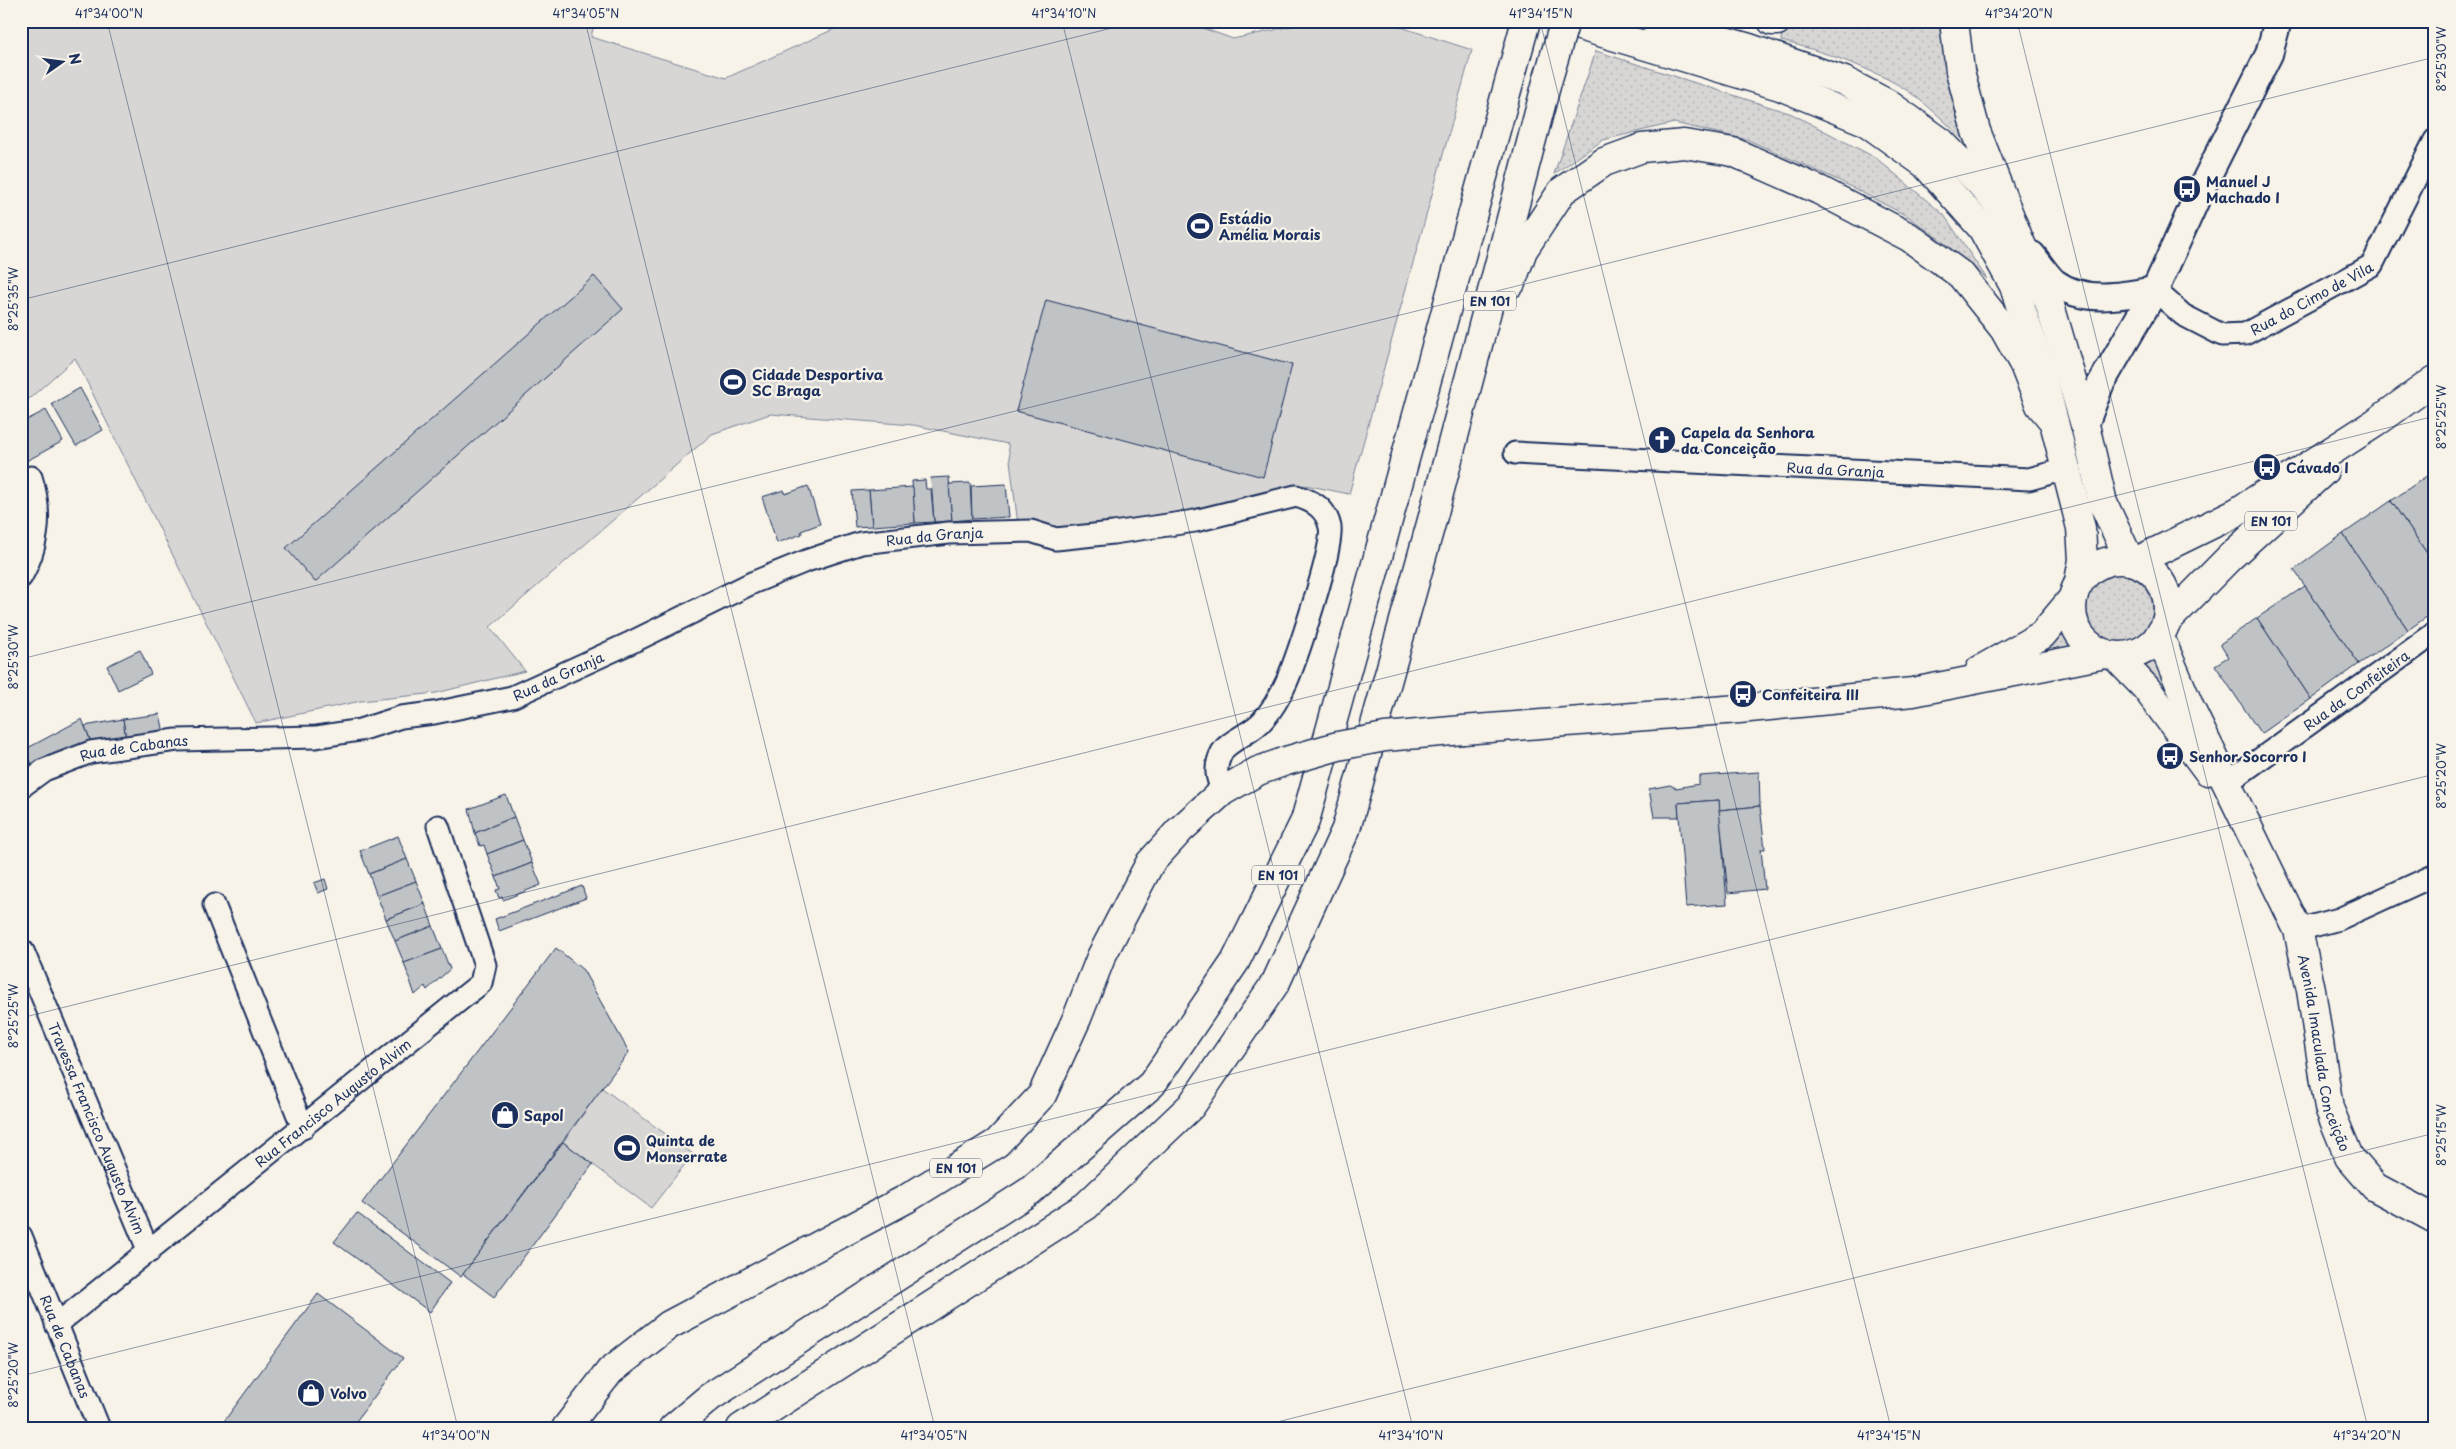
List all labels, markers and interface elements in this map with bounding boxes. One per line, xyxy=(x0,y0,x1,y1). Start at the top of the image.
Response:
text: 41°34'00"N xyxy=(75,4,143,22)
text: 41°34'05"N xyxy=(553,4,620,22)
text: 41°34'10"N xyxy=(1032,4,1096,22)
text: 41°34'15"N xyxy=(1509,4,1573,22)
text: 41°34'20"N xyxy=(1985,4,2053,22)
text: 8°25'30"W xyxy=(2432,26,2450,92)
north arrow xyxy=(38,38,88,88)
text: N xyxy=(64,51,87,67)
place label: Manuel J Machado I xyxy=(2206,171,2280,208)
bus stop icon: Manuel J Machado I xyxy=(2172,174,2202,204)
place label: Estádio Amélia Morais xyxy=(1219,208,1321,245)
sports icon: Estádio Amélia Morais xyxy=(1185,211,1215,241)
street label: Rua do Cimo de Vila xyxy=(2246,256,2377,340)
text: 8°25'35"W xyxy=(4,266,22,331)
road number: EN 101 xyxy=(1464,292,1516,310)
place label: Cidade Desportiva SC Braga xyxy=(752,364,884,401)
sports icon: Cidade Desportiva SC Braga xyxy=(718,367,748,397)
text: 8°25'25"W xyxy=(2432,384,2450,449)
place label: Capela da Senhora da Conceição xyxy=(1681,422,1815,459)
church icon: Capela da Senhora da Conceição xyxy=(1647,425,1677,455)
bus stop icon: Cávado I xyxy=(2252,452,2282,482)
street label: Rua da Granja xyxy=(1786,456,1885,482)
place label: Cávado I xyxy=(2286,457,2349,478)
road number: EN 101 xyxy=(2245,512,2297,530)
street label: Rua da Granja xyxy=(885,522,984,551)
text: 8°25'30"W xyxy=(4,624,22,690)
street label: Rua da Confeiteira xyxy=(2299,644,2413,735)
street label: Rua da Granja xyxy=(509,646,607,706)
bus stop icon: Confeiteira III xyxy=(1728,679,1758,709)
place label: Confeiteira III xyxy=(1762,684,1859,705)
street label: Rua de Cabanas xyxy=(76,729,188,766)
bus stop icon: Senhor Socorro I xyxy=(2155,741,2185,771)
text: 8°25'20"W xyxy=(2432,742,2450,809)
place label: Senhor Socorro I xyxy=(2189,746,2306,767)
road number: EN 101 xyxy=(1252,866,1304,884)
street label: Avenida Imaculada Conceição xyxy=(2293,952,2356,1154)
text: 8°25'25"W xyxy=(4,983,22,1048)
street label: Travessa Francisco Augusto Alvim xyxy=(43,1019,151,1237)
street label: Rua Francisco Augusto Alvim xyxy=(250,1033,415,1172)
shop icon: Sapol xyxy=(490,1100,520,1130)
text: 8°25'15"W xyxy=(2432,1103,2450,1166)
place label: Sapol xyxy=(524,1105,564,1126)
place label: Quinta de Monserrate xyxy=(646,1130,728,1167)
sports icon: Quinta de Monserrate xyxy=(612,1133,642,1163)
road number: EN 101 xyxy=(930,1158,982,1178)
street label: Rua de Cabanas xyxy=(35,1291,96,1401)
text: 8°25'20"W xyxy=(4,1341,22,1408)
shop icon: Volvo xyxy=(296,1378,326,1408)
place label: Volvo xyxy=(330,1383,367,1404)
text: 41°34'00"N xyxy=(422,1426,490,1444)
text: 41°34'05"N xyxy=(901,1426,968,1444)
text: 41°34'10"N xyxy=(1379,1426,1443,1444)
text: 41°34'15"N xyxy=(1857,1426,1921,1444)
text: 41°34'20"N xyxy=(2333,1426,2401,1444)

